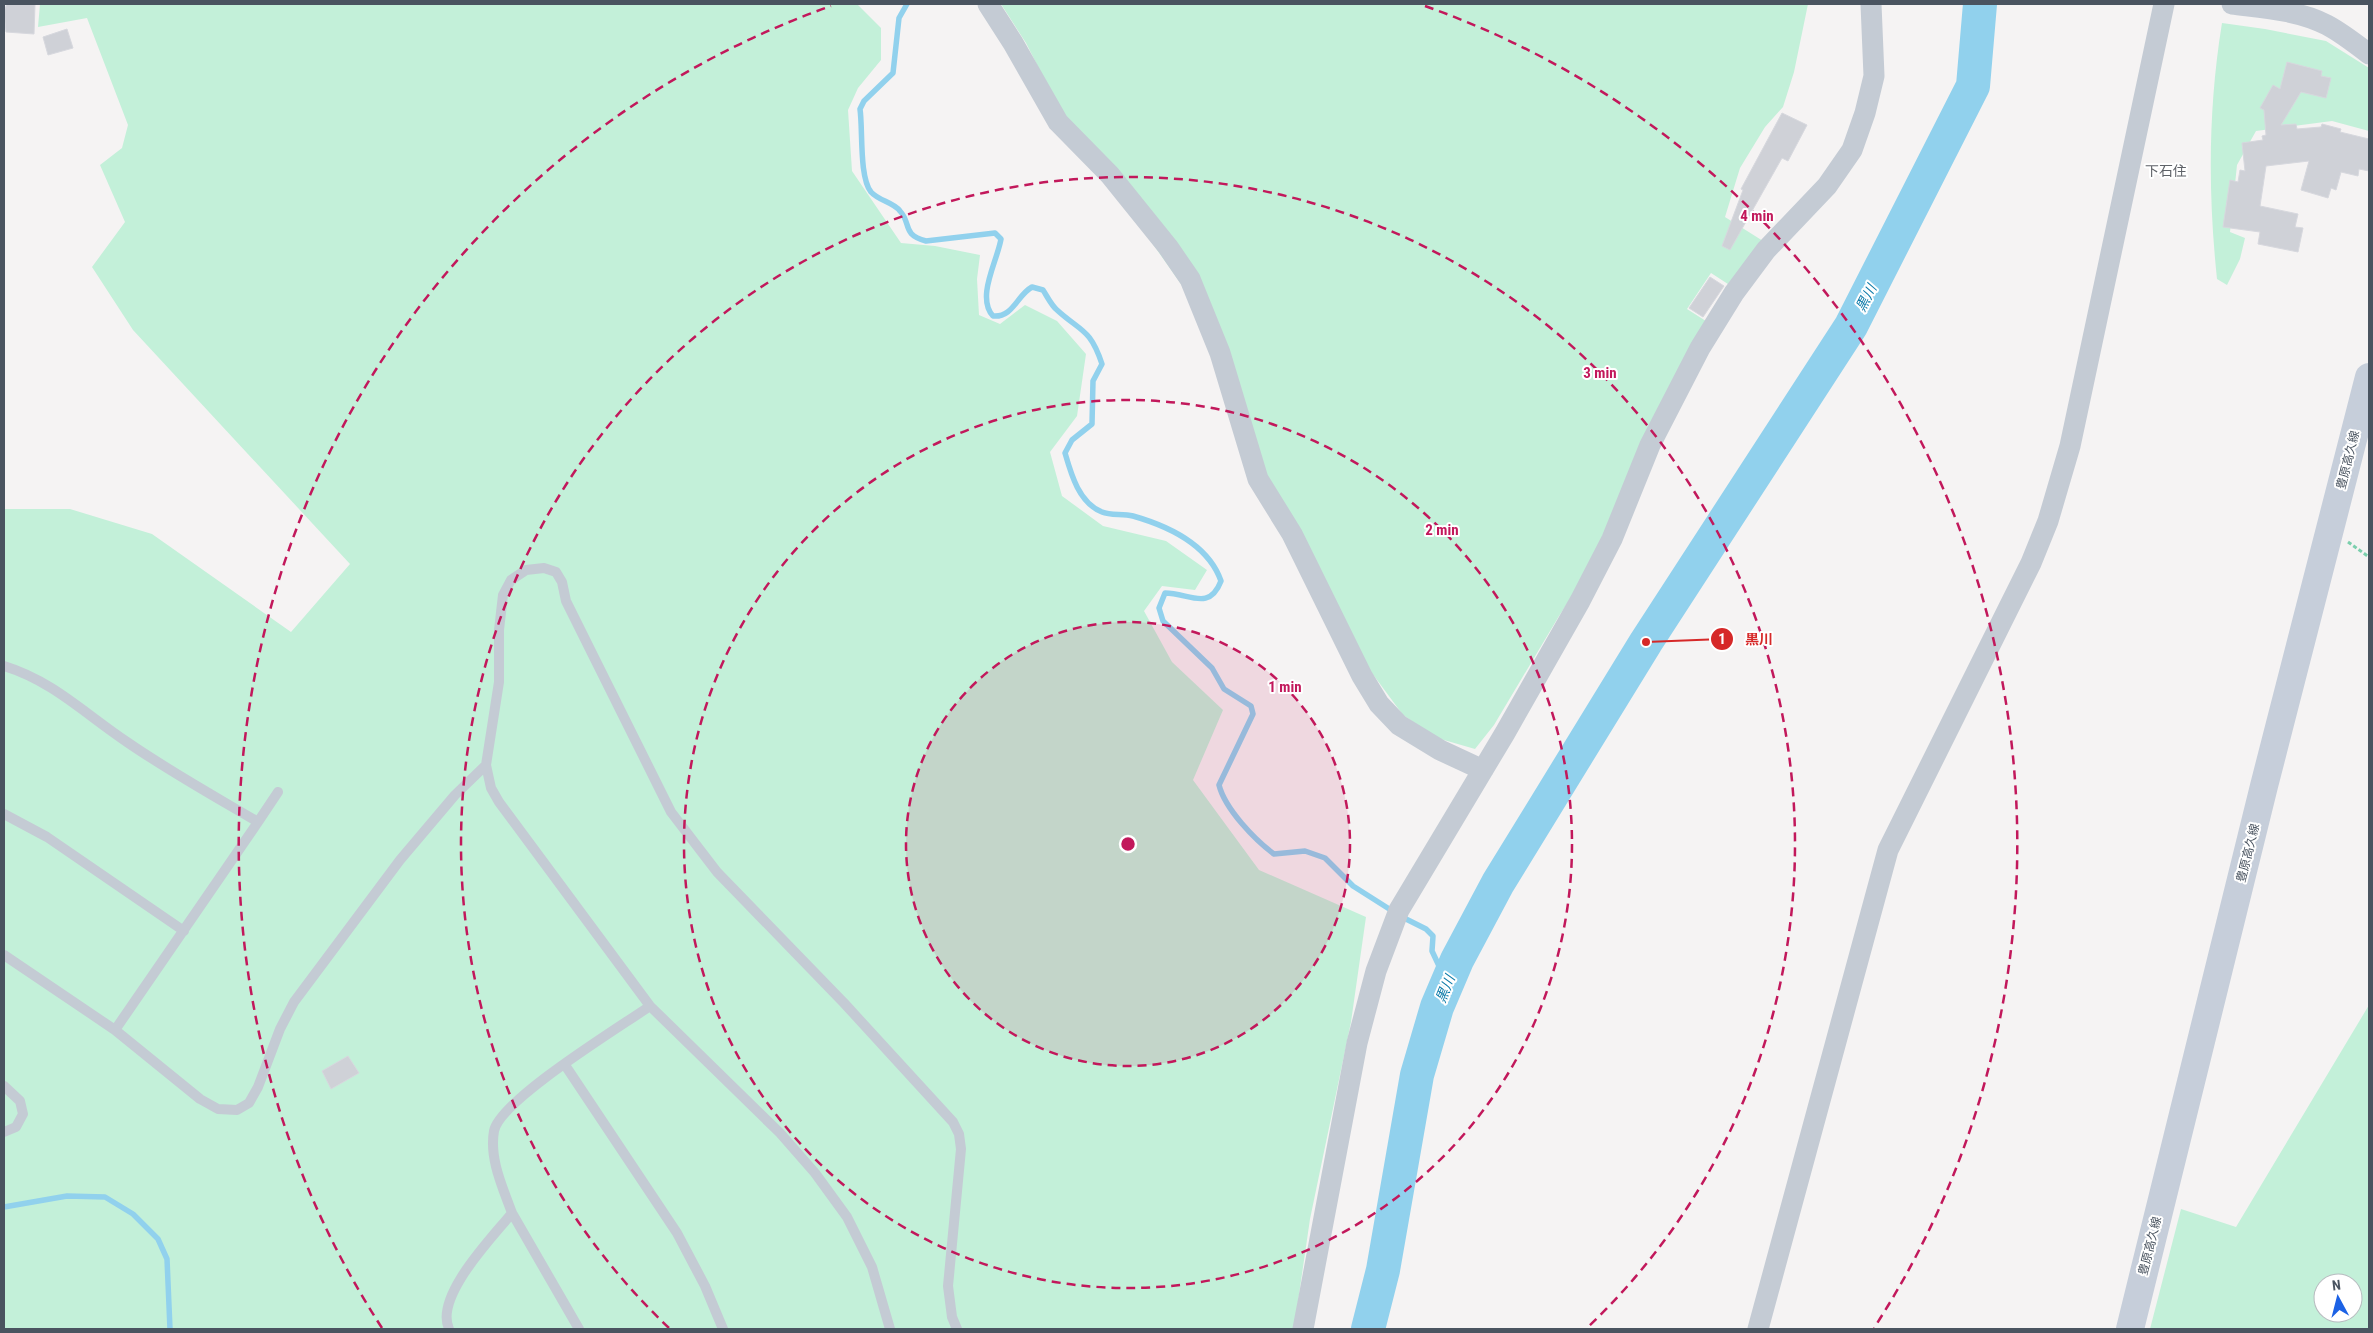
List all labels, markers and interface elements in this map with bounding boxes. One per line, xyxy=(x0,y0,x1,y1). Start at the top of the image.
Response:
district label: 下石住 xyxy=(2145,163,2187,179)
text: 4 min xyxy=(1740,207,1774,225)
water label: 黒川 xyxy=(1853,280,1880,314)
text: 3 min xyxy=(1583,364,1617,382)
street label: 豊原高久線 xyxy=(2334,429,2362,491)
text: 2 min xyxy=(1425,521,1459,539)
callout: 黒川 xyxy=(1710,624,1783,653)
text: 1 xyxy=(1718,630,1726,648)
text: 黒川 xyxy=(1745,631,1773,647)
text: 1 min xyxy=(1268,678,1302,696)
street label: 豊原高久線 xyxy=(2234,822,2262,884)
centre of rings xyxy=(1119,835,1137,853)
water label: 黒川 xyxy=(1432,971,1458,1005)
street label: 豊原高久線 xyxy=(2136,1215,2164,1277)
north arrow xyxy=(2313,1273,2363,1323)
text: N xyxy=(2331,1277,2342,1294)

